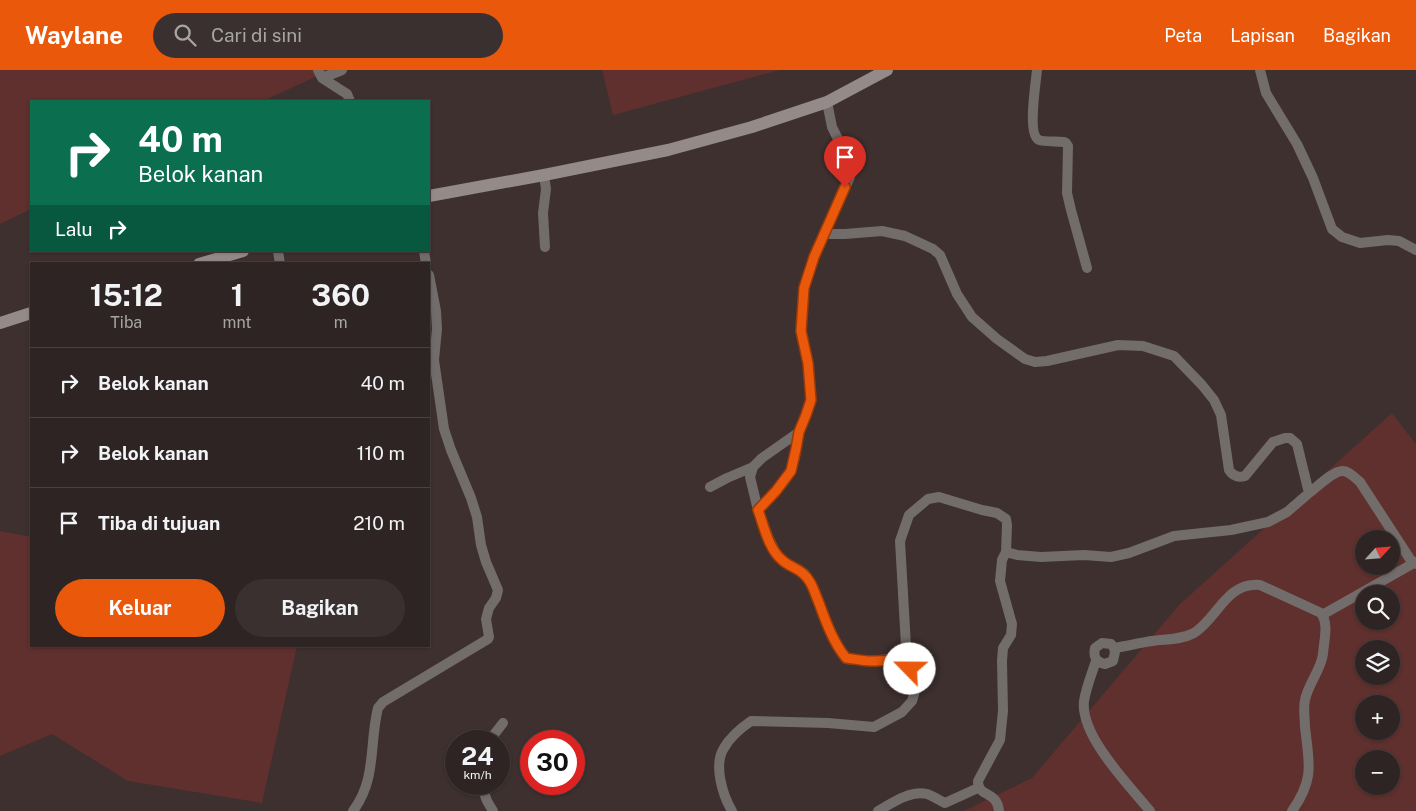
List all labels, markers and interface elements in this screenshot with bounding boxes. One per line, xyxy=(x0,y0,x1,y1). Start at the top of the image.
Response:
search box xyxy=(153,13,503,58)
text: Waylane xyxy=(25,21,123,49)
icon: search xyxy=(171,21,199,49)
text: Cari di sini xyxy=(211,24,302,46)
text: Peta xyxy=(1164,25,1202,46)
text: Lapisan xyxy=(1230,25,1295,46)
text: Bagikan xyxy=(1323,25,1391,46)
text: 40 m xyxy=(138,119,223,160)
icon: right xyxy=(55,120,120,185)
pin xyxy=(824,136,866,187)
icon: arrive xyxy=(831,143,859,171)
text: Belok kanan xyxy=(138,161,263,187)
icon: right xyxy=(103,215,131,243)
text: Lalu xyxy=(55,218,93,240)
text: 15:12 xyxy=(90,277,163,313)
text: 1 xyxy=(231,277,243,313)
text: 360 xyxy=(311,277,370,313)
text: Tiba xyxy=(110,313,142,332)
text: mnt xyxy=(223,313,252,332)
text: m xyxy=(334,313,348,332)
icon: right xyxy=(55,369,83,397)
text: Belok kanan xyxy=(98,372,209,394)
text: 40 m xyxy=(360,372,405,394)
icon: right xyxy=(55,439,83,467)
text: Belok kanan xyxy=(98,442,209,464)
text: 110 m xyxy=(357,442,405,464)
icon: arrive xyxy=(55,509,83,537)
text: Tiba di tujuan xyxy=(98,512,220,534)
text: 210 m xyxy=(353,512,405,534)
north arrow xyxy=(1355,530,1400,575)
map controls xyxy=(1355,530,1400,795)
button: Keluar xyxy=(55,579,225,637)
button: Bagikan xyxy=(235,579,405,637)
button: search xyxy=(1355,585,1400,630)
button: layers xyxy=(1355,640,1400,685)
position arrow xyxy=(883,642,935,694)
button: + xyxy=(1355,695,1400,740)
speed limit sign: 30 xyxy=(520,730,585,795)
text: 24 xyxy=(461,741,494,771)
button: − xyxy=(1355,750,1400,795)
text: km/h xyxy=(463,768,492,782)

